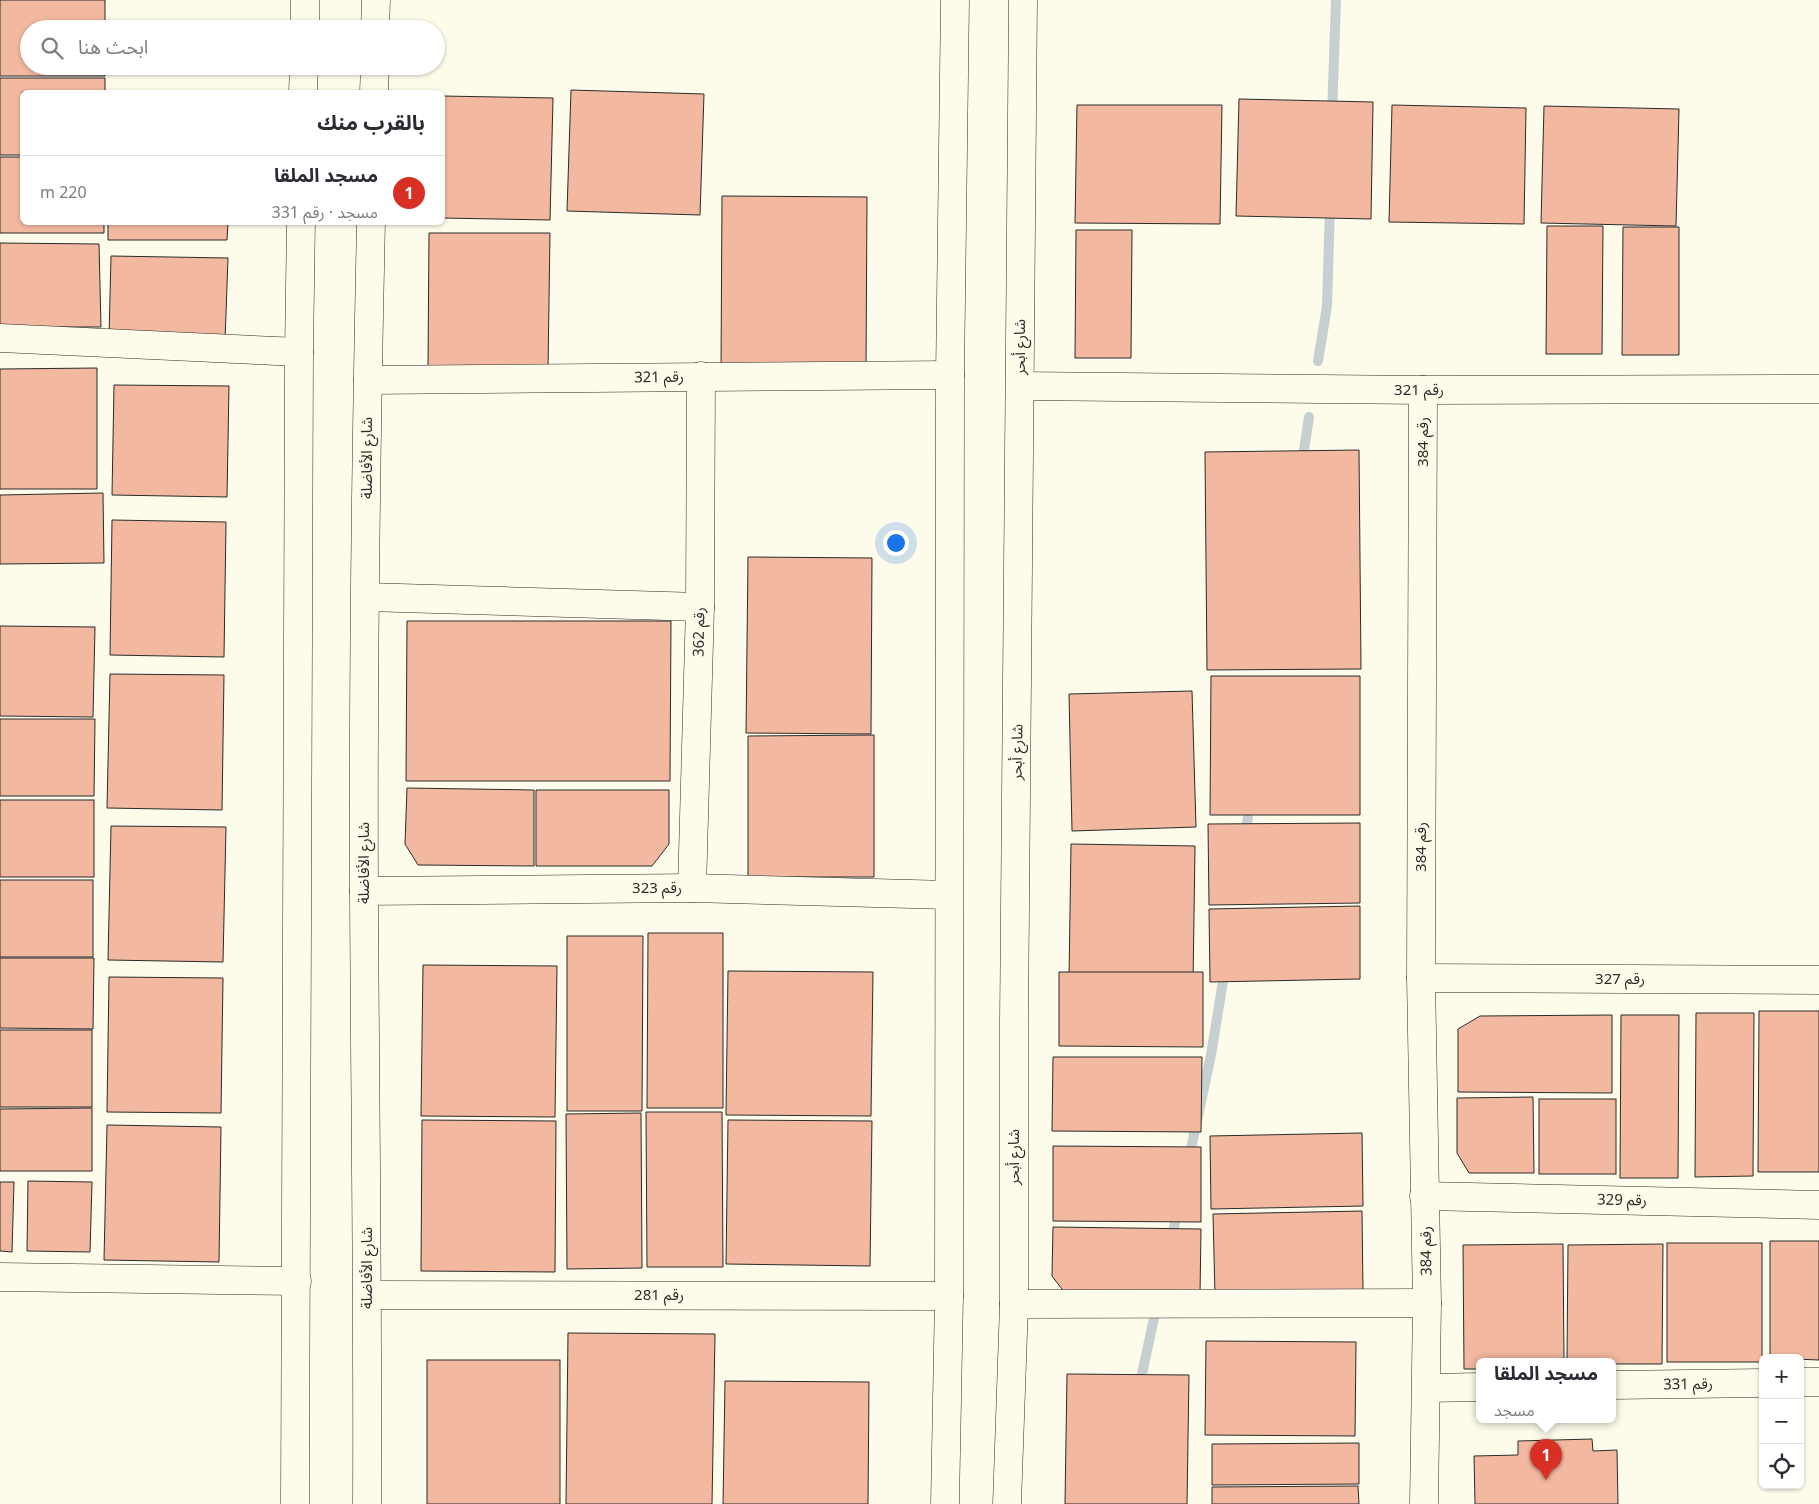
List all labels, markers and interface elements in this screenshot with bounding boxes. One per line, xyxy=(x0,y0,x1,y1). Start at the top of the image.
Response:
search box xyxy=(20,20,445,75)
text: ابحث هنا xyxy=(78,28,148,68)
icon: search xyxy=(38,34,66,62)
text: بالقرب منك xyxy=(317,101,425,145)
text: مسجد الملقا xyxy=(274,156,378,196)
text: 220 m xyxy=(40,176,87,210)
text: 1 xyxy=(404,177,414,211)
text: مسجد · رقم 331 xyxy=(272,196,378,230)
street label: شارع أبحر xyxy=(1004,319,1036,376)
street label: رقم 321 xyxy=(634,361,684,393)
street label: رقم 321 xyxy=(1394,374,1444,406)
street label: شارع الأفاضلة xyxy=(351,417,383,499)
street label: رقم 384 xyxy=(1407,417,1439,467)
your location xyxy=(883,530,909,556)
street label: رقم 362 xyxy=(683,607,715,657)
street label: شارع أبحر xyxy=(1000,723,1033,781)
street label: شارع الأفاضلة xyxy=(348,822,380,904)
street label: رقم 384 xyxy=(1405,822,1437,872)
street label: رقم 323 xyxy=(632,872,682,904)
street label: رقم 327 xyxy=(1595,963,1645,995)
street label: شارع أبحر xyxy=(998,1129,1030,1186)
street label: رقم 329 xyxy=(1597,1184,1647,1216)
street label: رقم 384 xyxy=(1410,1226,1442,1276)
street label: شارع الأفاضلة xyxy=(351,1227,383,1309)
street label: رقم 281 xyxy=(634,1279,684,1311)
text: مسجد الملقا xyxy=(1494,1354,1598,1394)
map controls xyxy=(1759,1354,1804,1489)
button: + xyxy=(1759,1354,1804,1399)
popup xyxy=(1476,1358,1616,1423)
street label: رقم 331 xyxy=(1663,1368,1713,1400)
text: مسجد xyxy=(1494,1394,1535,1428)
button: − xyxy=(1759,1399,1804,1444)
pin: 1 xyxy=(1530,1439,1562,1480)
button: locate xyxy=(1759,1444,1804,1489)

